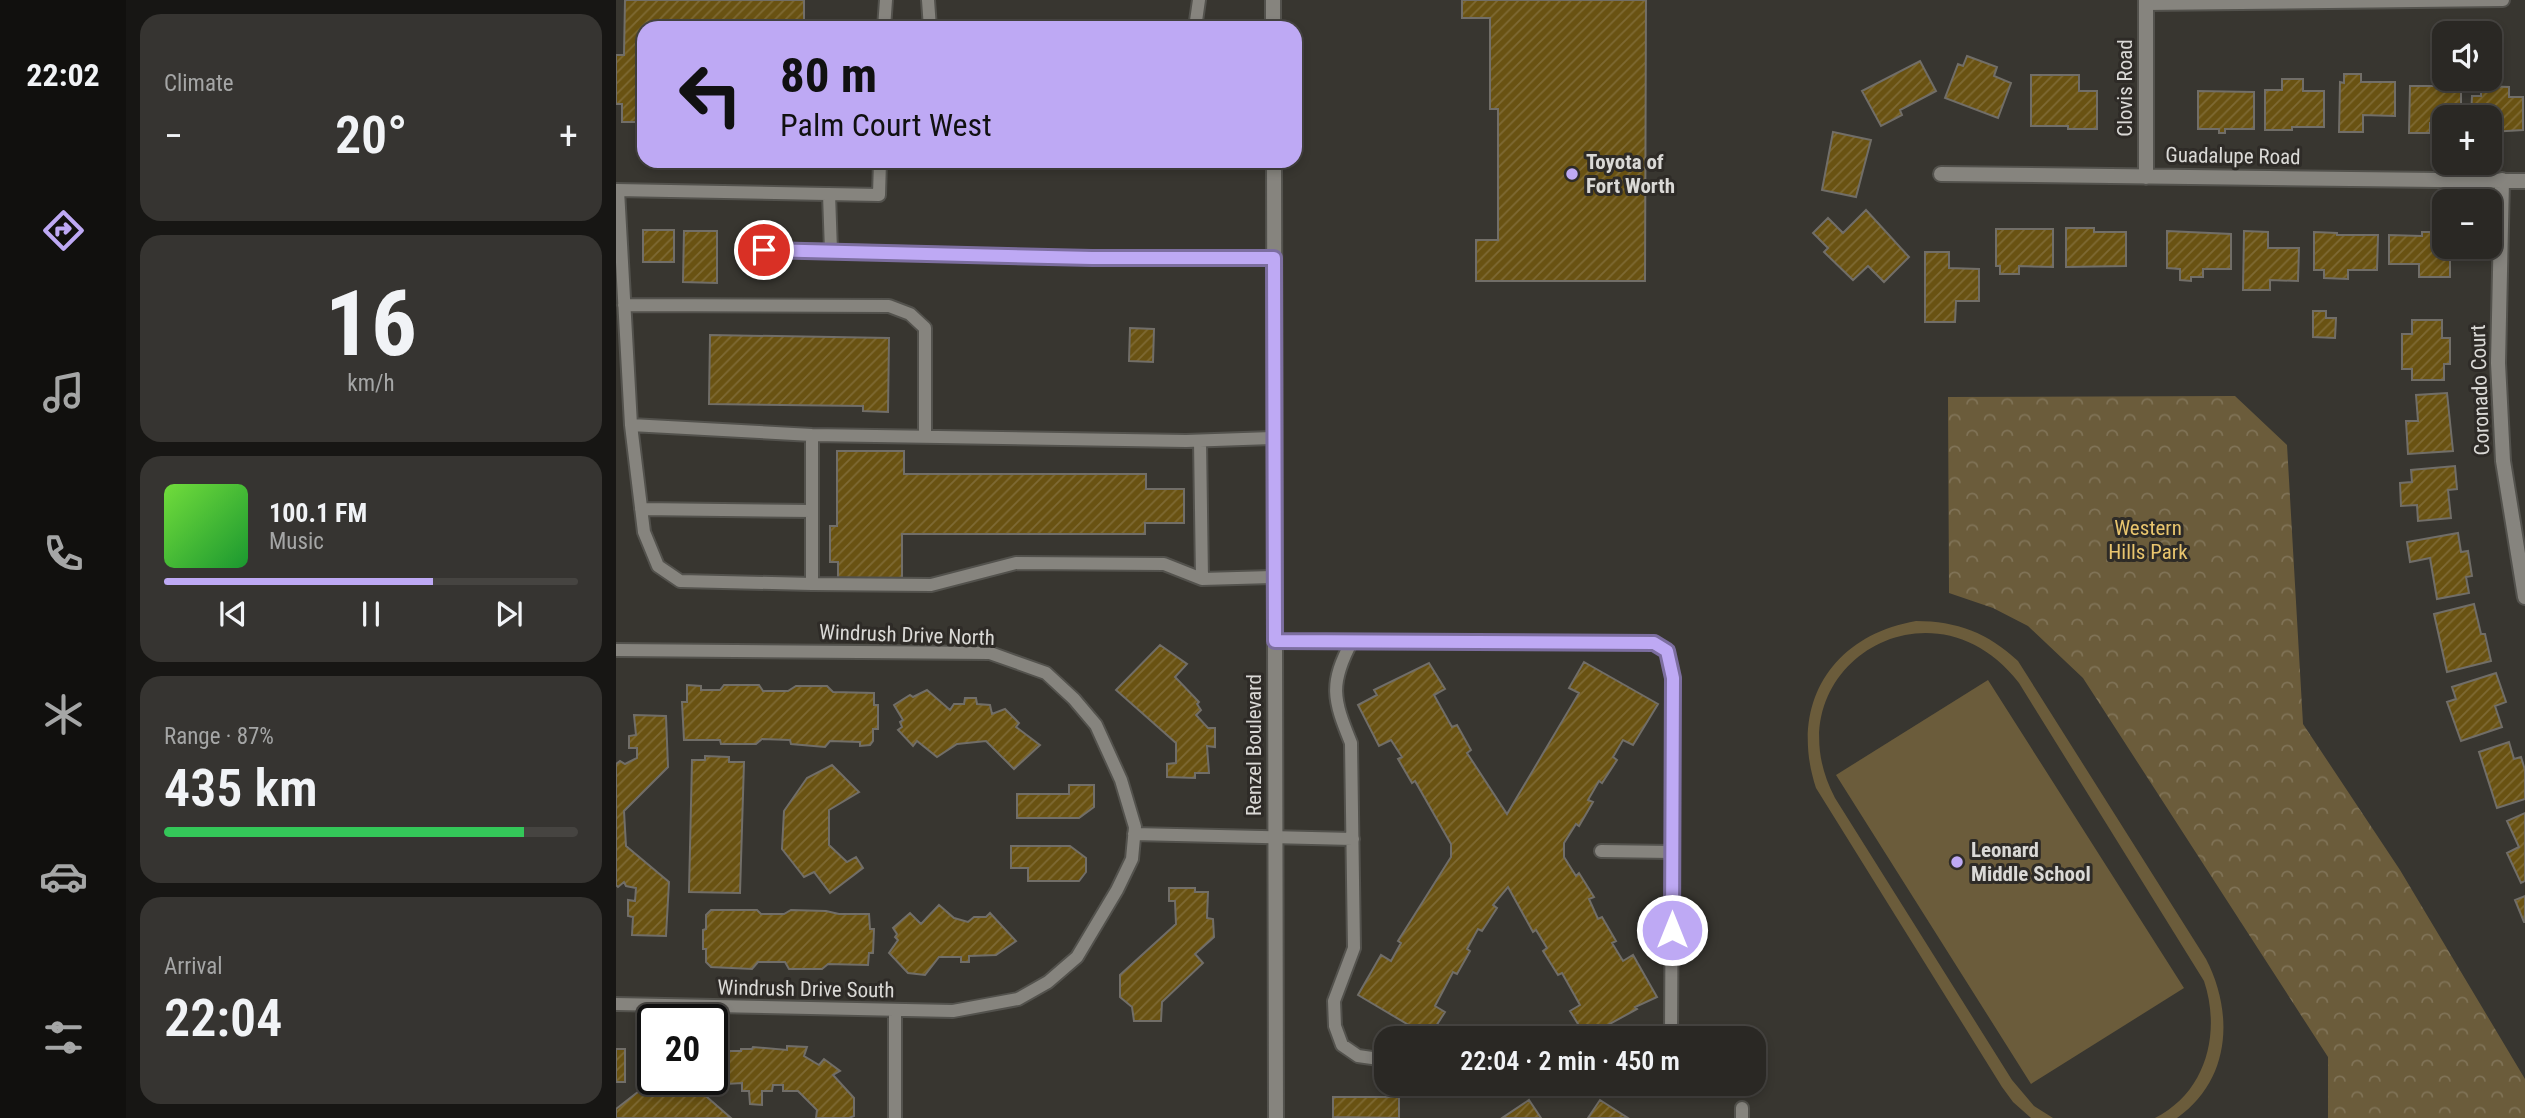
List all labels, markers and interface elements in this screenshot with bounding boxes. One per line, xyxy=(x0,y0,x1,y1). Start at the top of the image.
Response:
map controls xyxy=(2432,21,2502,259)
button: sound xyxy=(2432,21,2502,91)
street label: Clovis Road xyxy=(2113,39,2137,137)
text: 80 m xyxy=(780,47,877,104)
icon: left xyxy=(665,49,756,140)
text: 22:02 xyxy=(26,56,100,94)
text: Climate xyxy=(164,70,234,97)
text: 20° xyxy=(335,105,407,166)
button: + xyxy=(2432,105,2502,175)
text: Palm Court West xyxy=(780,106,992,144)
text: − xyxy=(164,114,183,158)
text: + xyxy=(559,114,578,158)
street label: Guadalupe Road xyxy=(2165,143,2301,169)
place label: Toyota of Fort Worth xyxy=(1586,150,1675,198)
marker: Toyota of Fort Worth xyxy=(1564,166,1580,182)
button: − xyxy=(2432,189,2502,259)
icon: directions xyxy=(39,206,88,255)
pin xyxy=(734,220,794,280)
icon: arrive xyxy=(745,231,783,269)
text: 16 xyxy=(325,271,417,377)
street label: Coronado Court xyxy=(2466,324,2494,456)
icon: music xyxy=(39,368,88,417)
text: km/h xyxy=(347,370,395,397)
text: 100.1 FM xyxy=(269,498,367,528)
park label: Western Hills Park xyxy=(2108,516,2188,564)
text: Music xyxy=(269,528,324,555)
icon: phone xyxy=(39,529,88,578)
icon: previous xyxy=(214,595,252,633)
icon: pause xyxy=(352,595,390,633)
icon: next xyxy=(490,595,528,633)
street label: Windrush Drive North xyxy=(819,620,995,650)
street label: Renzel Boulevard xyxy=(1242,674,1266,816)
icon: climate xyxy=(39,690,88,739)
text: Range · 87% xyxy=(164,723,274,750)
text: 435 km xyxy=(164,758,318,819)
place label: Leonard Middle School xyxy=(1971,838,2091,886)
icon: car xyxy=(39,852,88,901)
marker: Leonard Middle School xyxy=(1949,854,1965,870)
position arrow xyxy=(1635,893,1709,967)
text: Arrival xyxy=(164,953,223,980)
street label: Windrush Drive South xyxy=(717,975,895,1003)
text: 22:04 xyxy=(164,988,282,1049)
speed limit sign: 20 xyxy=(637,1004,728,1095)
icon: filters xyxy=(39,1013,88,1062)
text: 22:04 · 2 min · 450 m xyxy=(1460,1046,1680,1076)

